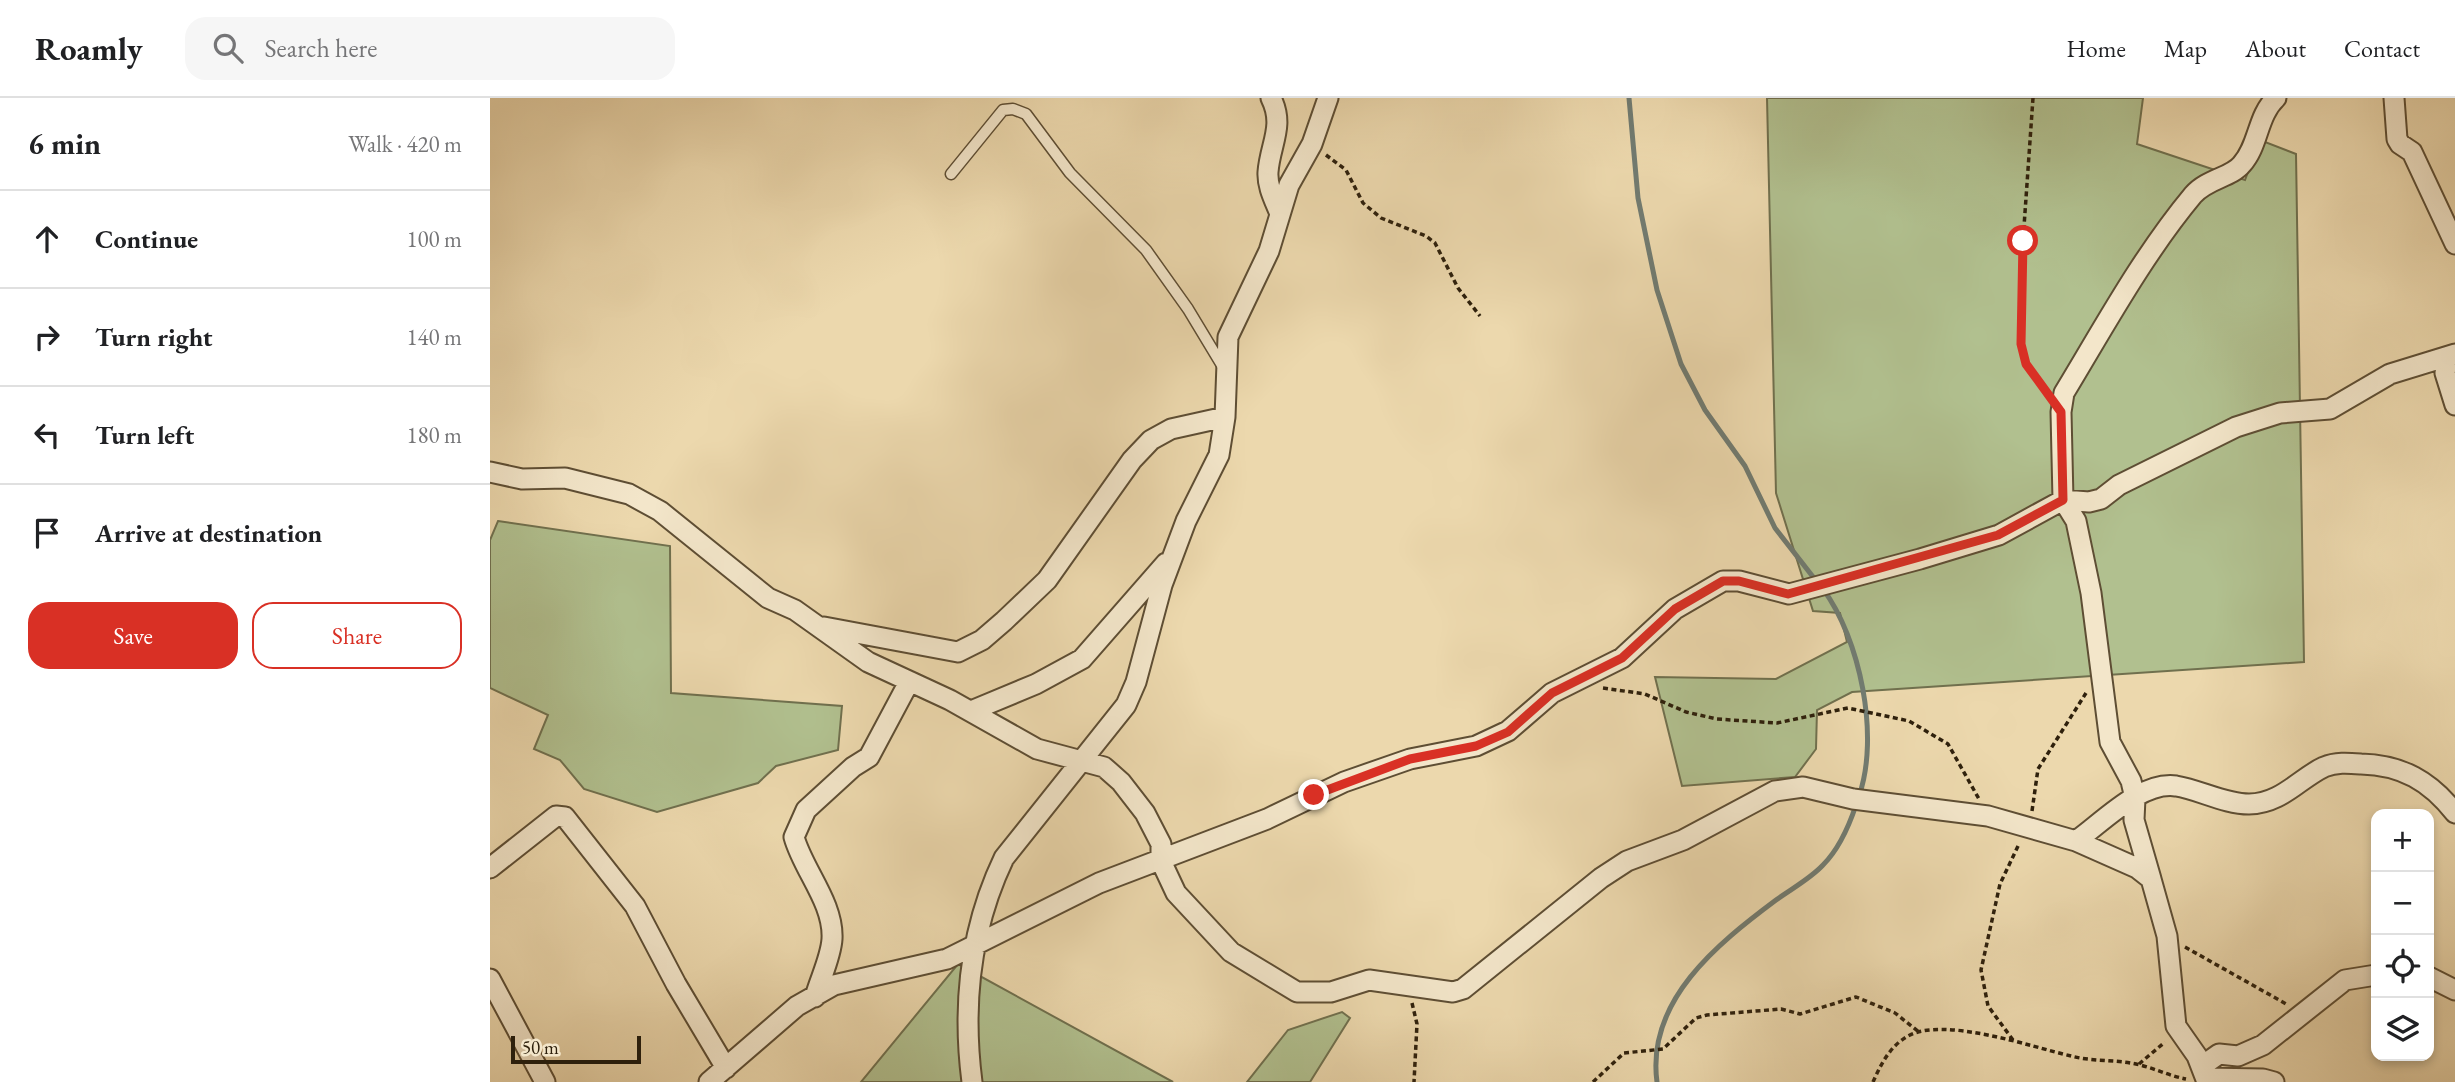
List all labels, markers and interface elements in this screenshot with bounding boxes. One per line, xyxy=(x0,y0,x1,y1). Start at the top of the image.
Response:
search box xyxy=(185,17,675,80)
text: Roamly xyxy=(35,27,143,70)
icon: search xyxy=(209,29,247,67)
text: Search here xyxy=(265,31,377,65)
text: Home xyxy=(2066,33,2126,64)
text: Map xyxy=(2164,33,2207,64)
text: About xyxy=(2245,33,2306,64)
text: Contact xyxy=(2344,33,2420,64)
text: 6 min xyxy=(28,124,101,163)
text: Walk · 420 m xyxy=(348,129,462,159)
icon: ahead xyxy=(28,220,66,258)
text: Continue xyxy=(95,222,198,256)
text: 100 m xyxy=(406,224,462,254)
route start xyxy=(2007,225,2038,256)
icon: right xyxy=(28,318,66,356)
text: Turn right xyxy=(95,320,213,354)
text: 140 m xyxy=(406,322,462,352)
icon: left xyxy=(28,416,66,454)
text: Turn left xyxy=(95,418,194,452)
text: 180 m xyxy=(406,420,462,450)
icon: arrive xyxy=(28,514,66,552)
text: Arrive at destination xyxy=(95,516,322,550)
button: Save xyxy=(28,602,238,669)
button: Share xyxy=(252,602,462,669)
route end xyxy=(1298,779,1329,810)
map controls xyxy=(2371,809,2434,1061)
button: + xyxy=(2371,809,2434,872)
button: − xyxy=(2371,872,2434,935)
button: locate xyxy=(2371,935,2434,998)
button: layers xyxy=(2371,998,2434,1061)
scale bar xyxy=(511,1033,640,1065)
text: 50 m xyxy=(522,1035,559,1060)

